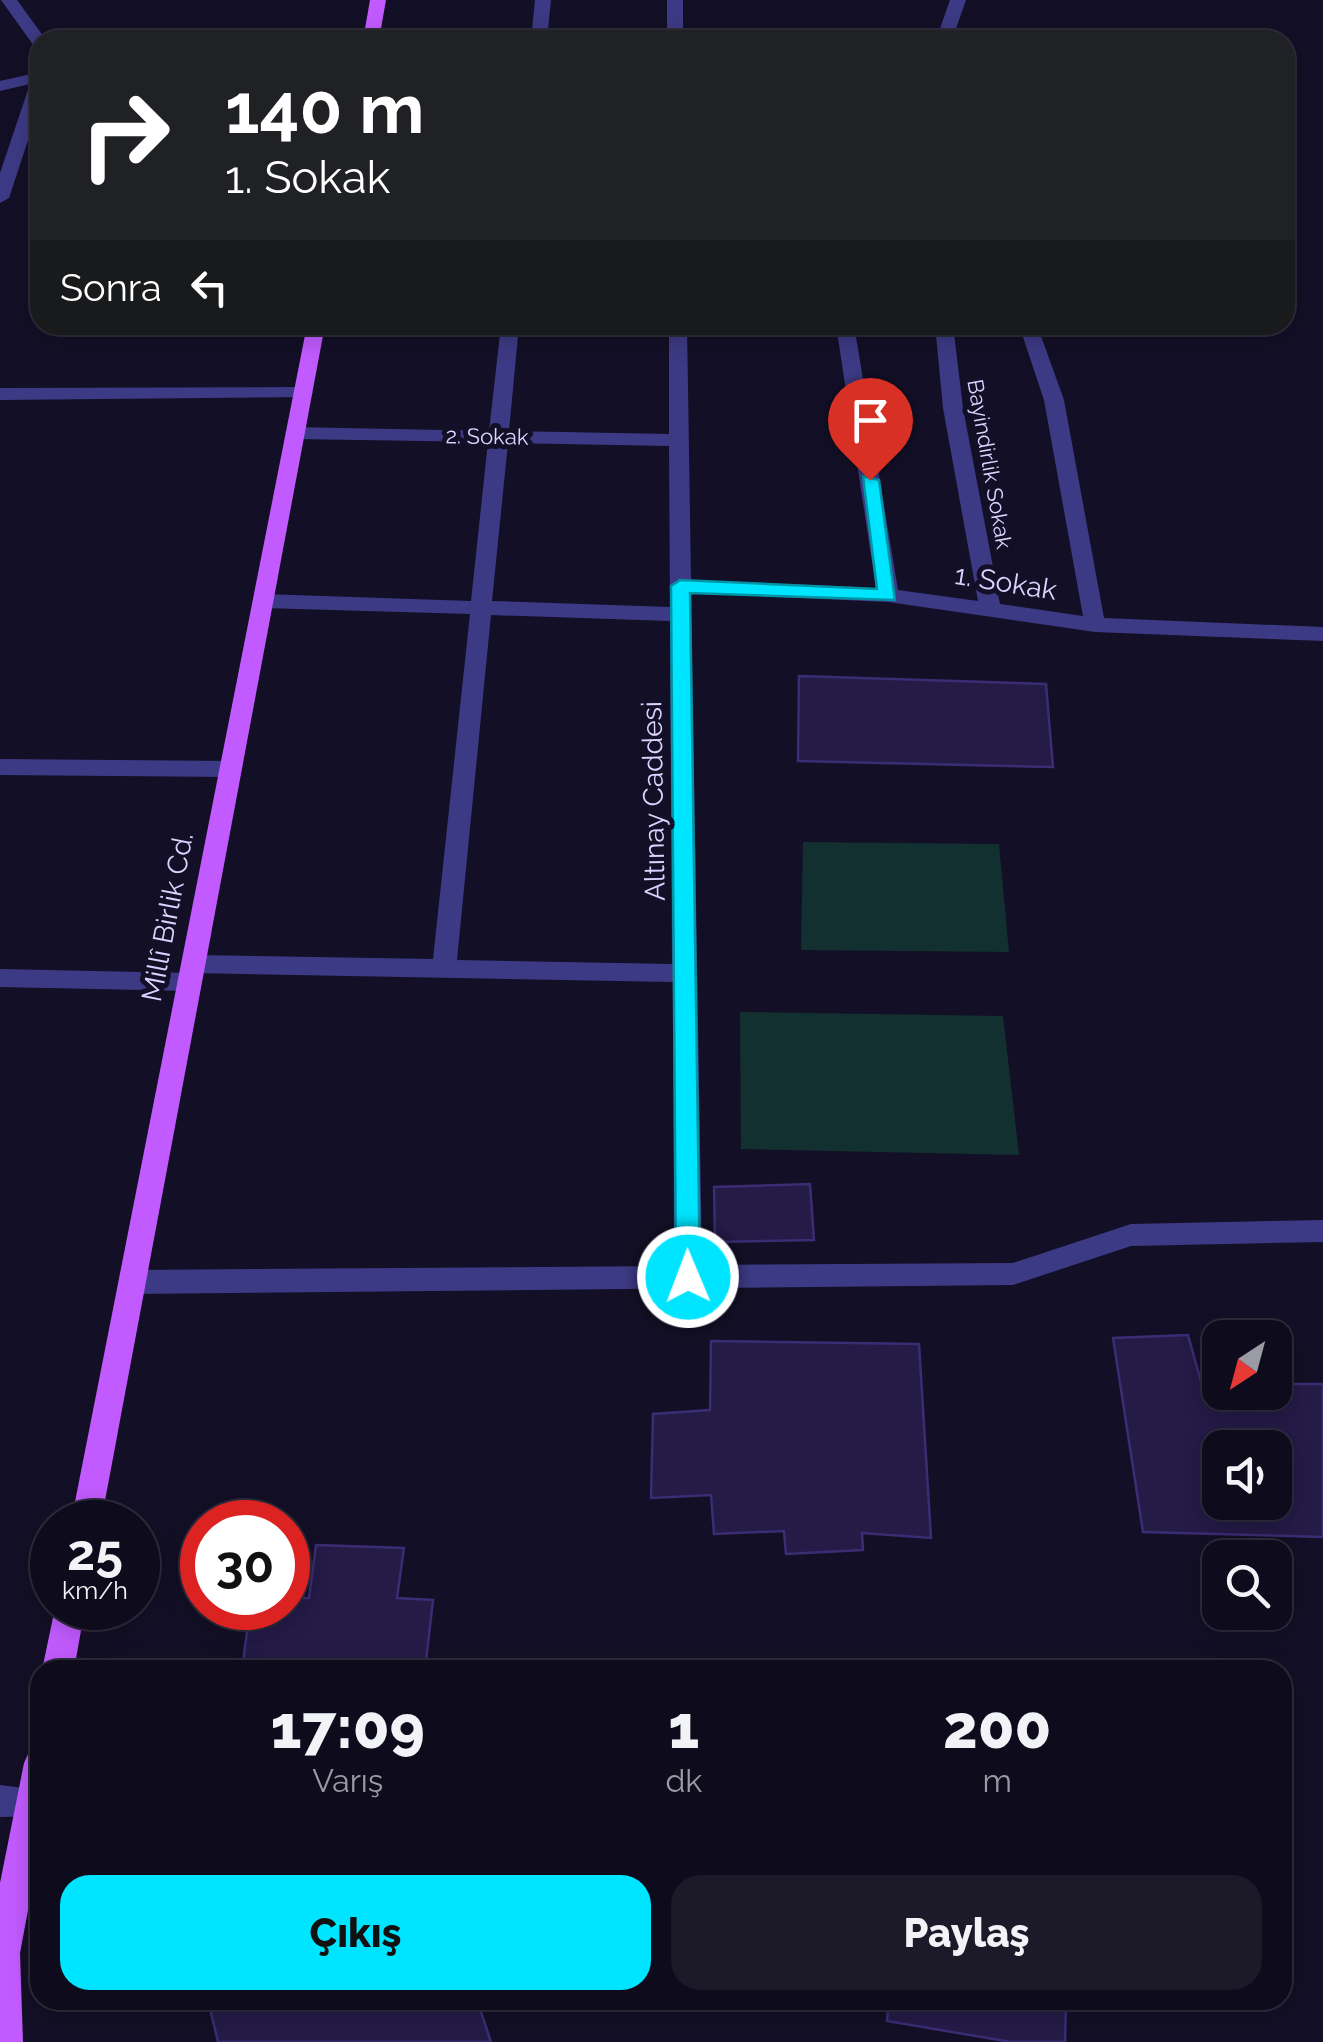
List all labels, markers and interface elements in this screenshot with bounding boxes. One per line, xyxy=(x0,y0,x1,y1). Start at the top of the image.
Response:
text: 140 m xyxy=(225,67,425,149)
icon: right xyxy=(60,70,190,200)
text: 1. Sokak xyxy=(225,151,390,204)
icon: left xyxy=(182,260,237,315)
text: Sonra xyxy=(60,265,162,310)
street label: Bayindirlik Sokak xyxy=(962,377,1018,551)
pin xyxy=(828,378,913,481)
icon: arrive xyxy=(843,393,898,448)
street label: 2. Sokak xyxy=(445,422,529,450)
street label: 1. Sokak xyxy=(952,558,1059,607)
street label: Altınay Caddesi xyxy=(635,701,672,901)
street label: Millî Birlik Cd. xyxy=(135,830,200,1004)
position arrow xyxy=(636,1225,740,1329)
north arrow xyxy=(1202,1320,1292,1410)
map controls xyxy=(1202,1320,1292,1630)
button: sound xyxy=(1202,1430,1292,1520)
speed limit sign: 30 xyxy=(180,1500,310,1630)
text: 25 xyxy=(67,1523,123,1582)
button: search xyxy=(1202,1540,1292,1630)
text: km/h xyxy=(62,1575,128,1605)
text: 17:09 xyxy=(271,1692,425,1762)
text: 1 xyxy=(668,1692,699,1762)
text: 200 xyxy=(943,1692,1051,1762)
text: Varış xyxy=(312,1762,383,1799)
text: dk xyxy=(665,1762,702,1799)
text: m xyxy=(982,1762,1012,1799)
button: Çıkış xyxy=(60,1875,651,1990)
button: Paylaş xyxy=(671,1875,1262,1990)

